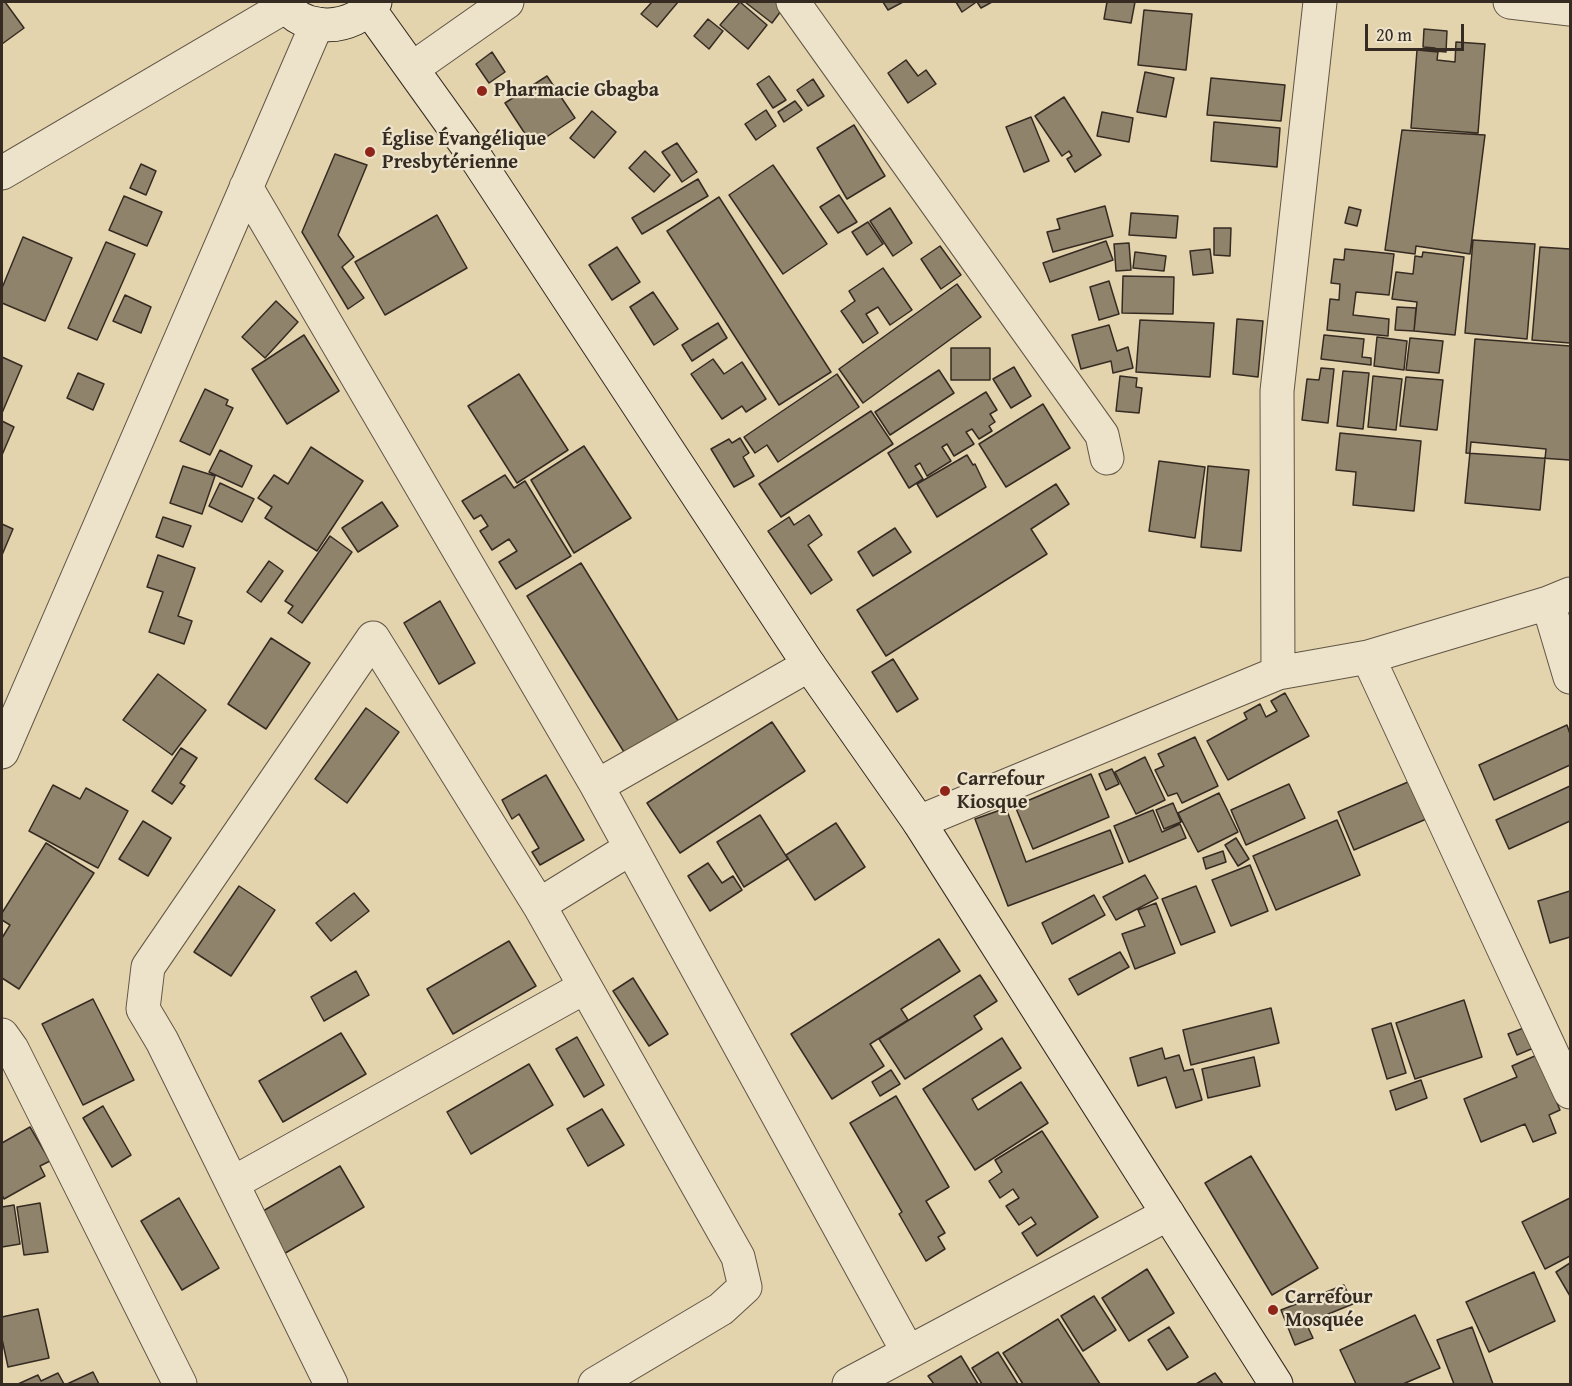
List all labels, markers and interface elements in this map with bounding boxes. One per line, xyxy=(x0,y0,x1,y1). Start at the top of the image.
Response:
scale bar xyxy=(1368,12,1467,50)
text: 20 m xyxy=(1376,21,1412,48)
place label: Pharmacie Gbagba xyxy=(494,79,659,103)
marker: Pharmacie Gbagba xyxy=(475,84,489,98)
place label: Église Évangélique Presbytérienne xyxy=(382,128,546,175)
marker: Église Évangélique Presbytérienne xyxy=(363,145,377,159)
place label: Carrefour Kiosque xyxy=(957,768,1045,815)
marker: Carrefour Kiosque xyxy=(938,784,952,798)
place label: Carrefour Mosquée xyxy=(1285,1286,1373,1333)
marker: Carrefour Mosquée xyxy=(1266,1303,1280,1317)

